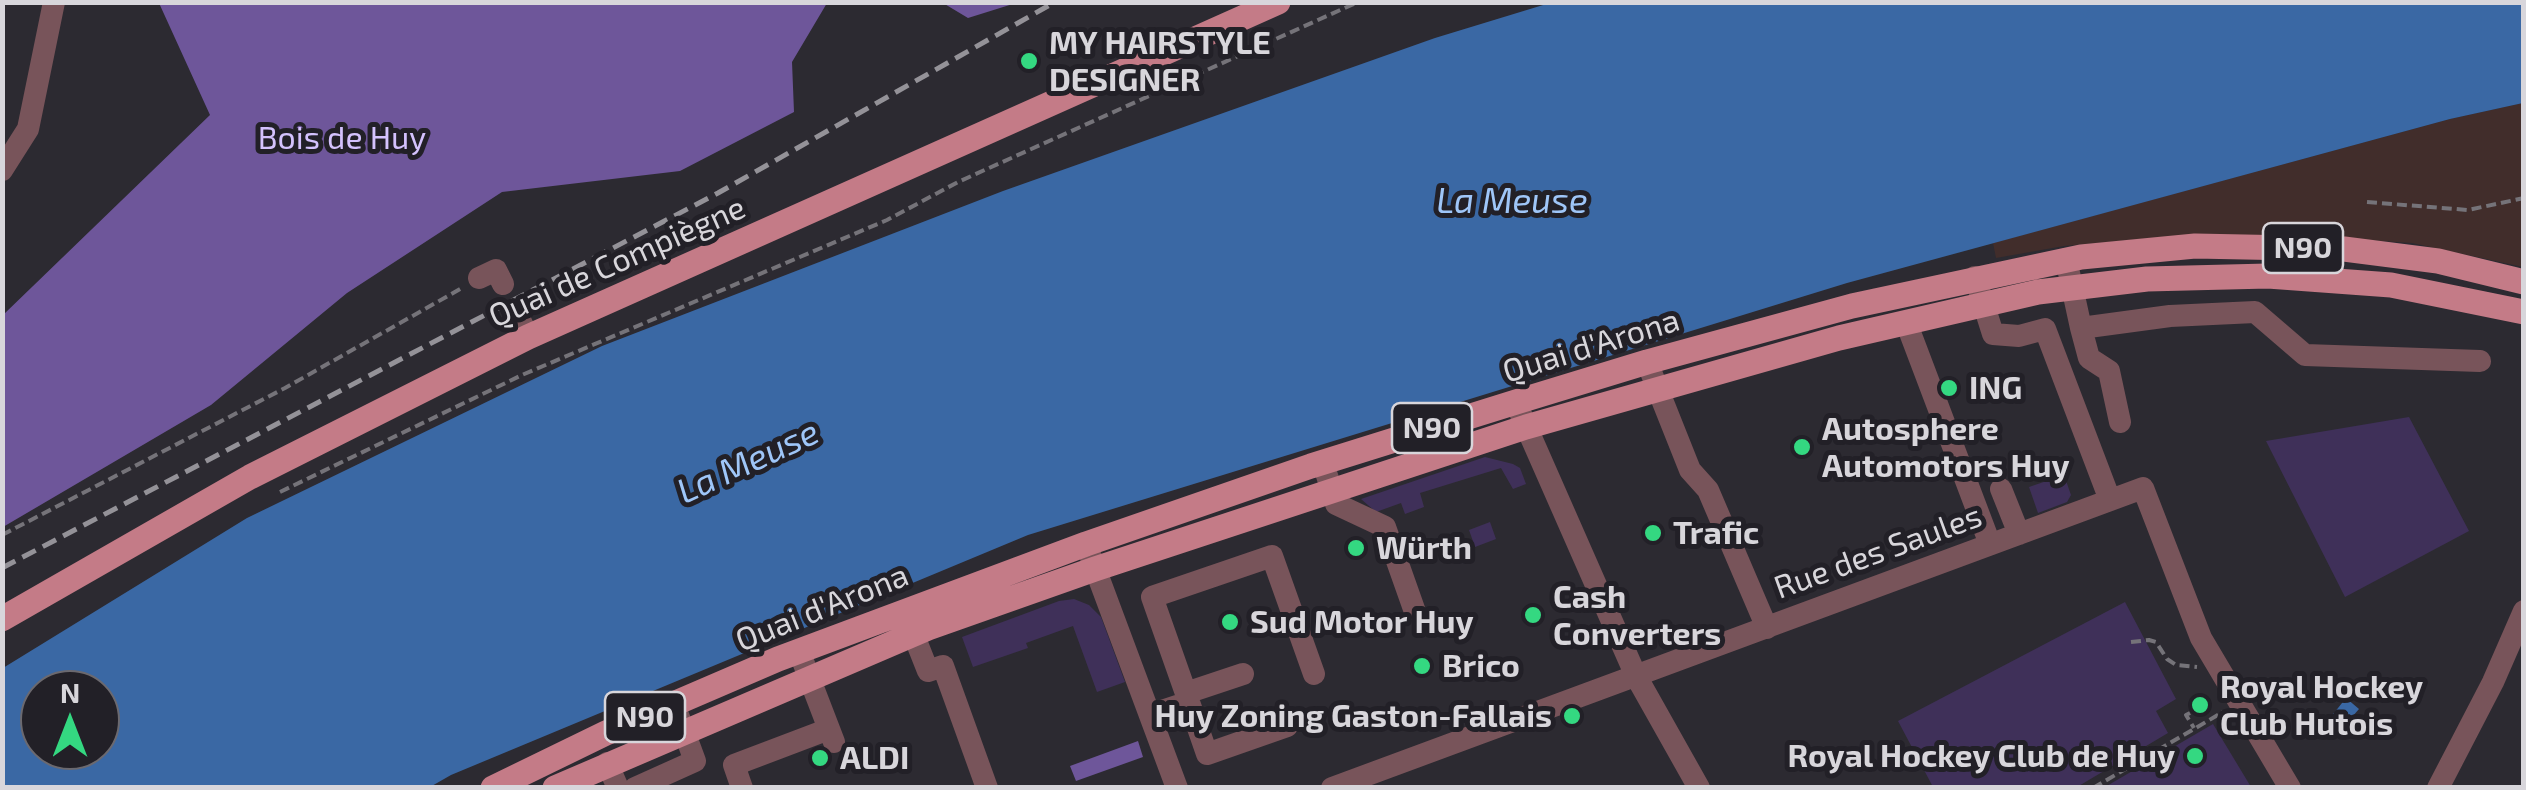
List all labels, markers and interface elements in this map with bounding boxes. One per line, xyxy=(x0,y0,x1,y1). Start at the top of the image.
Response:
place label: MY HAIRSTYLE DESIGNER xyxy=(1049,24,1271,99)
marker: MY HAIRSTYLE DESIGNER xyxy=(1018,50,1040,72)
park label: Bois de Huy xyxy=(258,119,426,157)
water label: La Meuse xyxy=(1436,180,1588,222)
street label: Quai de Compiègne xyxy=(483,188,751,336)
road number: N90 xyxy=(2263,223,2343,273)
street label: Quai d'Arona xyxy=(1498,301,1684,391)
place label: ING xyxy=(1969,369,2022,407)
marker: ING xyxy=(1938,377,1960,399)
road number: N90 xyxy=(1392,403,1472,453)
place label: Autosphere Automotors Huy xyxy=(1822,410,2070,485)
water label: La Meuse xyxy=(671,411,825,513)
marker: Autosphere Automotors Huy xyxy=(1791,436,1813,458)
street label: Rue des Saules xyxy=(1769,497,1987,607)
place label: Trafic xyxy=(1673,514,1759,552)
marker: Trafic xyxy=(1642,522,1664,544)
place label: Würth xyxy=(1376,529,1472,567)
marker: Würth xyxy=(1345,537,1367,559)
street label: Quai d'Arona xyxy=(730,556,914,660)
place label: Cash Converters xyxy=(1553,578,1721,653)
place label: Sud Motor Huy xyxy=(1250,603,1474,641)
marker: Cash Converters xyxy=(1522,604,1544,626)
marker: Sud Motor Huy xyxy=(1219,611,1241,633)
place label: Brico xyxy=(1442,647,1520,685)
marker: Brico xyxy=(1411,655,1433,677)
place label: Royal Hockey Club Hutois xyxy=(2220,668,2423,743)
north arrow xyxy=(20,670,120,770)
text: N xyxy=(60,675,80,709)
road number: N90 xyxy=(605,692,685,742)
marker: Royal Hockey Club Hutois xyxy=(2189,694,2211,716)
place label: Huy Zoning Gaston-Fallais xyxy=(1155,697,1552,735)
marker: Huy Zoning Gaston-Fallais xyxy=(1561,705,1583,727)
place label: Royal Hockey Club de Huy xyxy=(1787,737,2175,775)
place label: ALDI xyxy=(840,739,909,777)
marker: Royal Hockey Club de Huy xyxy=(2184,745,2206,767)
marker: ALDI xyxy=(809,747,831,769)

